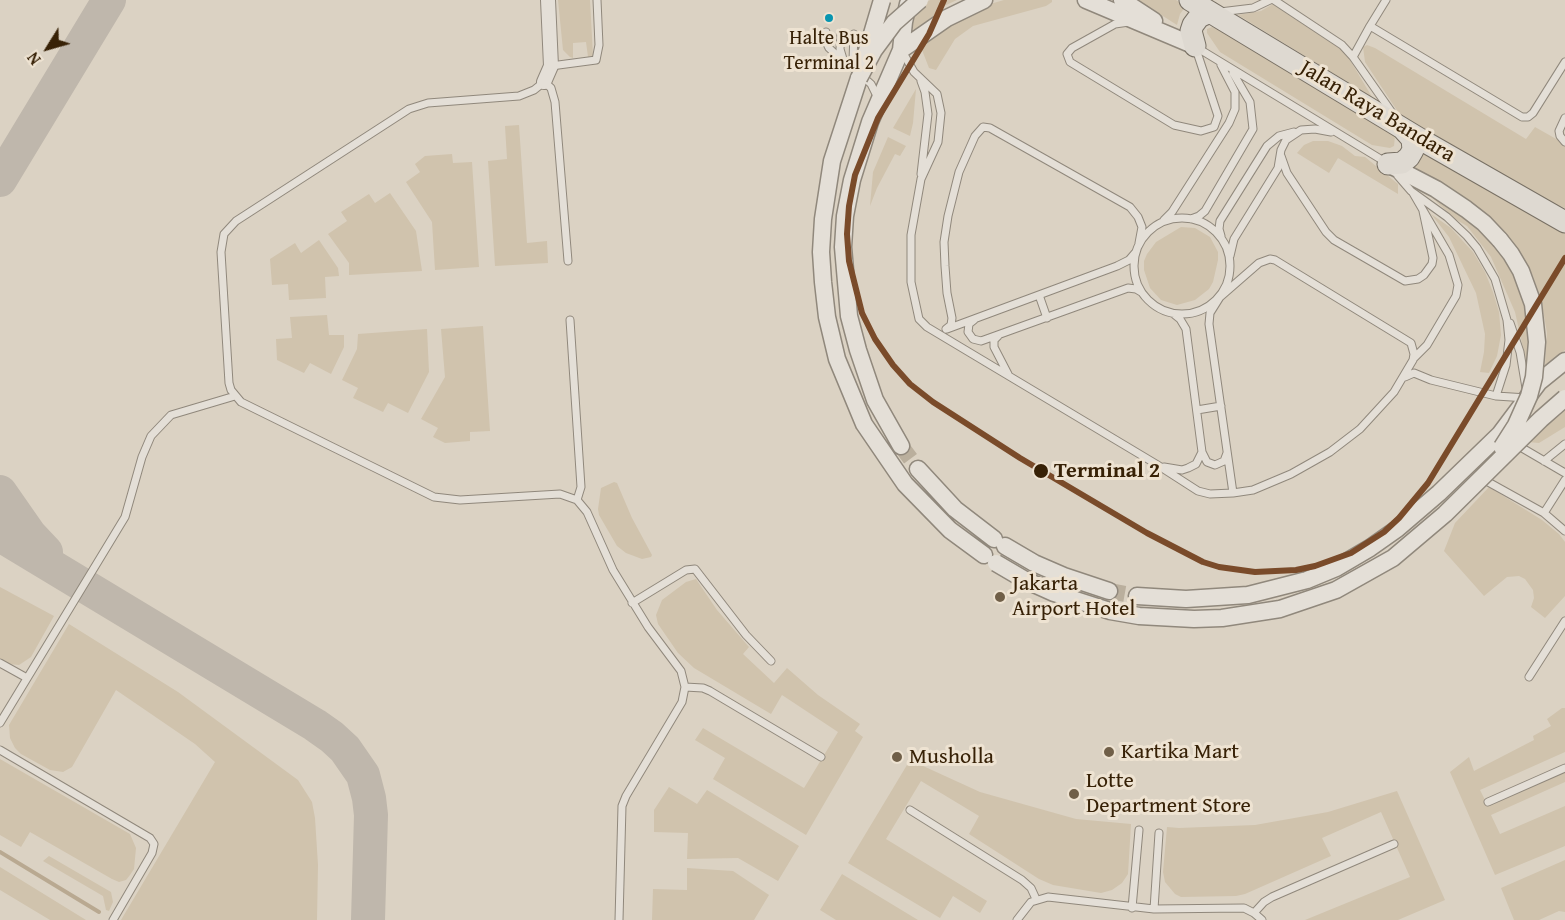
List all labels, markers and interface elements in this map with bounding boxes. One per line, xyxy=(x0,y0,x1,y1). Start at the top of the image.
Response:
marker: Halte Bus Terminal 2 xyxy=(823,12,835,24)
north arrow xyxy=(18,18,78,78)
place label: Halte Bus Terminal 2 xyxy=(784,27,874,74)
text: N xyxy=(21,47,46,70)
street label: Jalan Raya Bandara xyxy=(1294,55,1460,169)
place label: Terminal 2 xyxy=(1054,458,1160,484)
marker: Terminal 2 xyxy=(1032,462,1050,480)
place label: Jakarta Airport Hotel xyxy=(1012,571,1135,622)
marker: Jakarta Airport Hotel xyxy=(993,590,1007,604)
place label: Kartika Mart xyxy=(1121,739,1239,765)
place label: Musholla xyxy=(909,744,994,770)
marker: Kartika Mart xyxy=(1102,745,1116,759)
marker: Musholla xyxy=(890,750,904,764)
place label: Lotte Department Store xyxy=(1086,768,1251,819)
marker: Lotte Department Store xyxy=(1067,787,1081,801)

